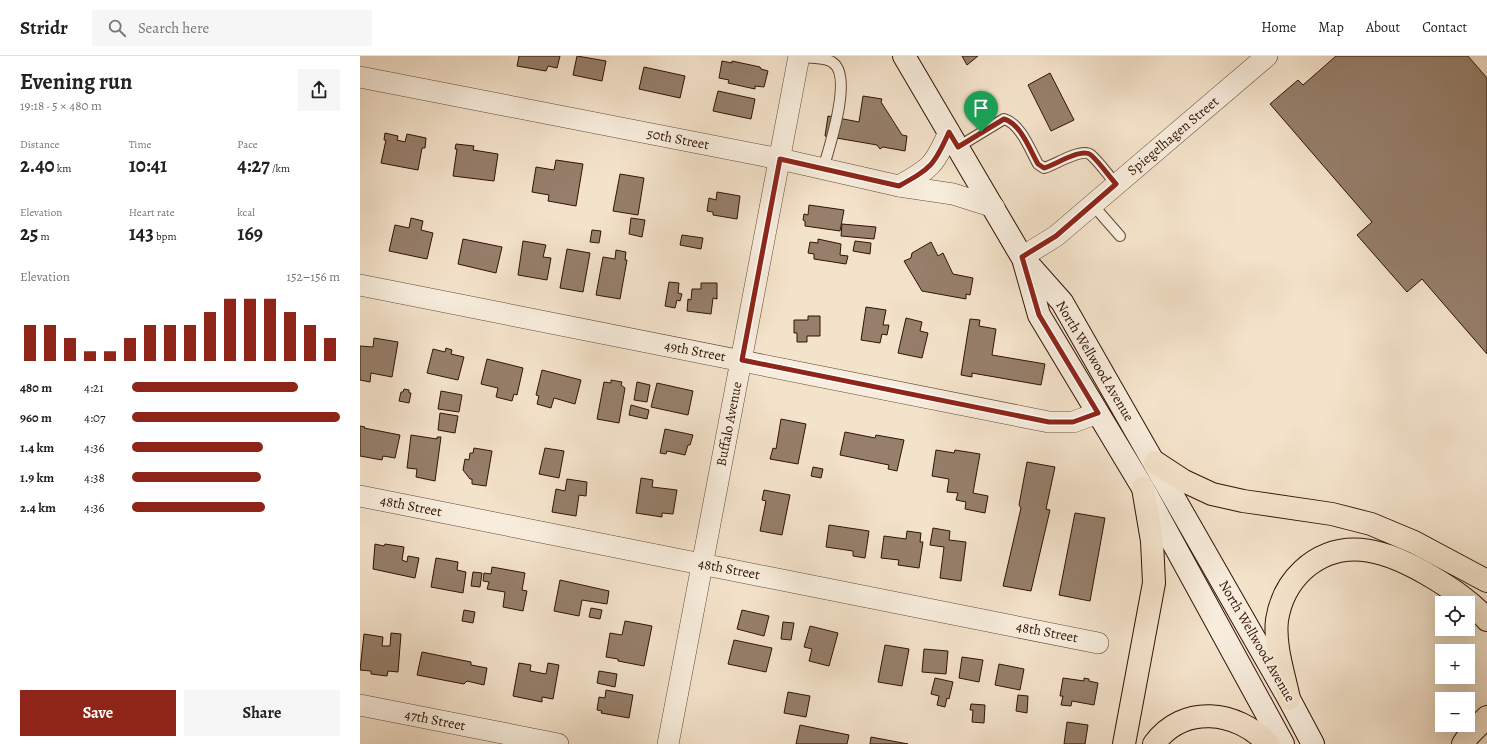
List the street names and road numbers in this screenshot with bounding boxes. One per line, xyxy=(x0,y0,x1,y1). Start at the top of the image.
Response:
street label: Spiegelhagen Street xyxy=(1123,92,1223,180)
street label: 50th Street xyxy=(645,124,711,154)
street label: North Wellwood Avenue xyxy=(1051,297,1139,425)
street label: 49th Street xyxy=(663,336,728,366)
street label: Buffalo Avenue xyxy=(711,380,747,468)
street label: 48th Street xyxy=(379,491,444,521)
street label: 48th Street xyxy=(697,554,762,584)
street label: North Wellwood Avenue xyxy=(1214,577,1300,705)
street label: 48th Street xyxy=(1015,617,1080,647)
street label: 47th Street xyxy=(403,705,467,735)

